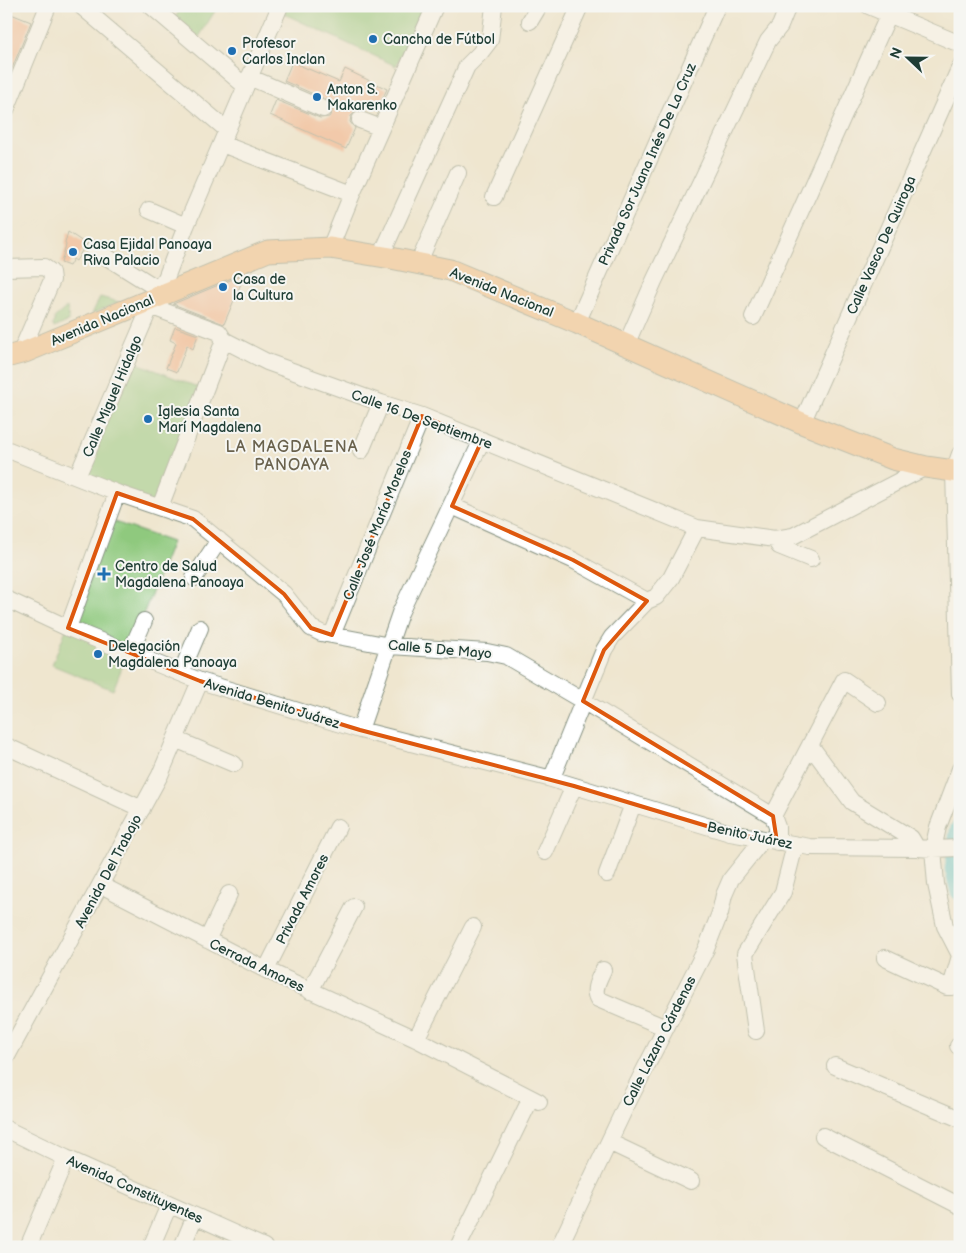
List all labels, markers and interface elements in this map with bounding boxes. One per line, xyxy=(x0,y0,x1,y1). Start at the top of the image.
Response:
place label: Cancha de Fútbol xyxy=(383,31,495,48)
north arrow xyxy=(884,32,934,82)
marker: Cancha de Fútbol xyxy=(367,33,379,45)
place label: Profesor Carlos Inclan xyxy=(242,35,325,68)
marker: Profesor Carlos Inclan xyxy=(226,45,238,57)
text: N xyxy=(887,45,906,61)
street label: Privada Sor Juana Inés De La Cruz xyxy=(595,60,700,268)
place label: Anton S. Makarenko xyxy=(327,81,397,114)
marker: Anton S. Makarenko xyxy=(311,91,323,103)
street label: Calle Vasco De Quiroga xyxy=(843,173,920,317)
place label: Casa Ejidal Panoaya Riva Palacio xyxy=(83,236,212,269)
marker: Casa Ejidal Panoaya Riva Palacio xyxy=(67,246,79,258)
street label: Avenida Nacional xyxy=(448,264,556,321)
place label: Casa de la Cultura xyxy=(233,271,293,304)
marker: Casa de la Cultura xyxy=(217,281,229,293)
street label: Avenida Nacional xyxy=(48,291,156,350)
street label: Calle Miguel Hidalgo xyxy=(79,333,146,460)
street label: Calle 16 De Septiembre xyxy=(349,386,495,453)
place label: Iglesia Santa Marí Magdalena xyxy=(158,403,261,436)
marker: Iglesia Santa Marí Magdalena xyxy=(142,413,154,425)
district label: LA MAGDALENA PANOAYA xyxy=(226,438,358,475)
street label: Calle José María Morelos xyxy=(340,448,415,603)
place label: Centro de Salud Magdalena Panoaya xyxy=(115,558,244,591)
marker: Centro de Salud Magdalena Panoaya xyxy=(97,567,111,581)
street label: Calle 5 De Mayo xyxy=(387,637,492,662)
place label: Delegación Magdalena Panoaya xyxy=(108,638,237,671)
marker: Delegación Magdalena Panoaya xyxy=(92,648,104,660)
street label: Avenida Benito Juárez xyxy=(202,675,342,732)
street label: Avenida Del Trabajo xyxy=(71,811,146,931)
street label: Benito Juárez xyxy=(706,818,794,853)
street label: Privada Amores xyxy=(272,851,333,947)
street label: Cerrada Amores xyxy=(206,935,307,996)
street label: Calle Lázaro Cárdenas xyxy=(619,973,700,1109)
street label: Avenida Constituyentes xyxy=(64,1152,205,1227)

